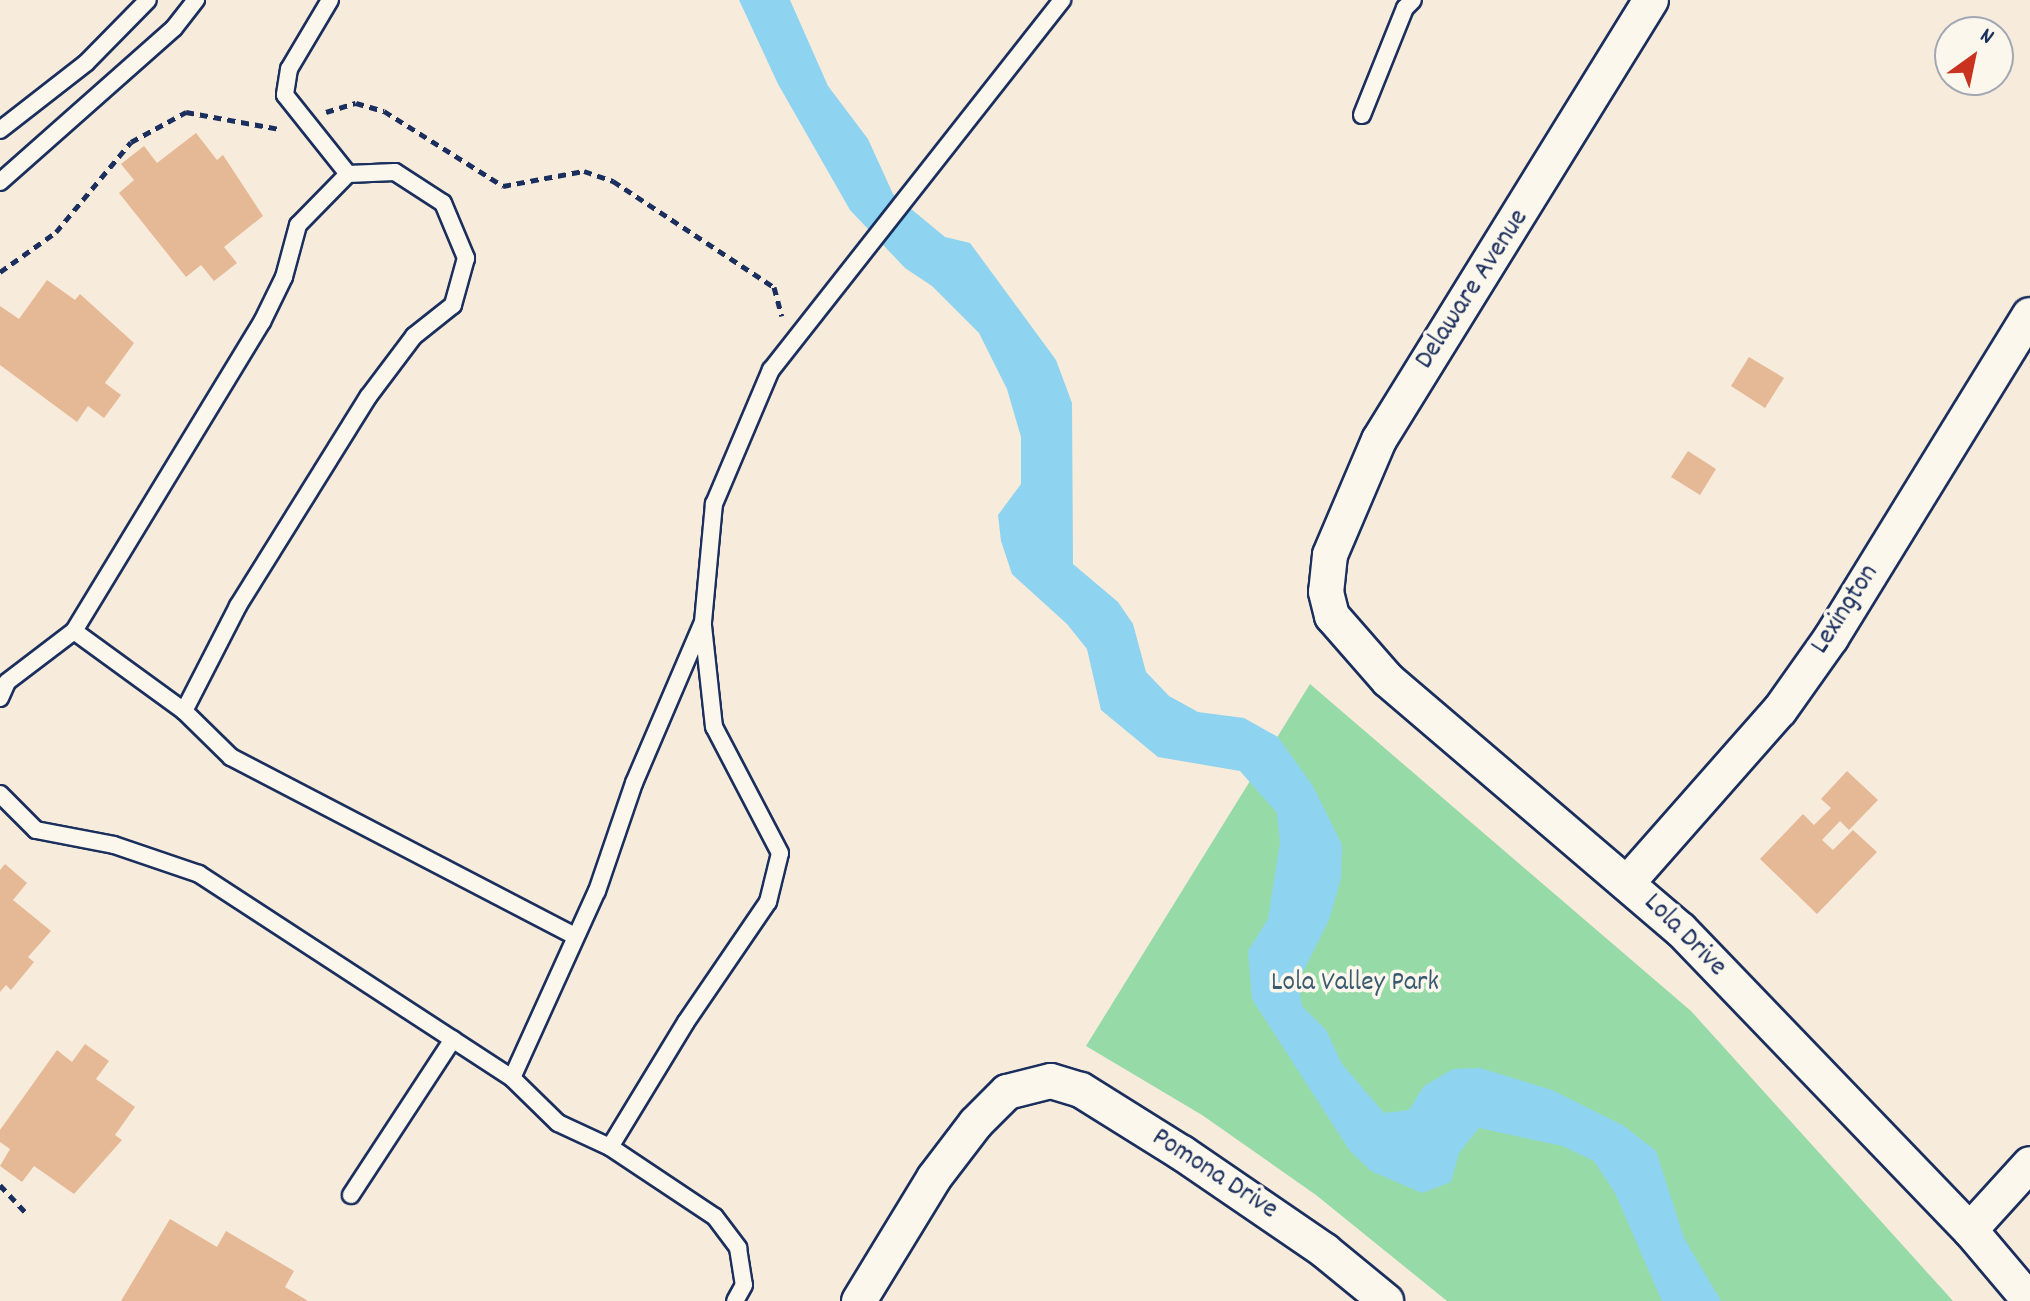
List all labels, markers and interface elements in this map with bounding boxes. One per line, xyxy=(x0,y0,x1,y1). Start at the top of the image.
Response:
north arrow xyxy=(1934,16,2014,96)
text: N xyxy=(1973,21,1999,53)
street label: Delaware Avenue xyxy=(1409,204,1537,376)
street label: Lexington xyxy=(1805,559,1887,661)
street label: Lola Drive xyxy=(1635,887,1733,985)
park label: Lola Valley Park xyxy=(1271,967,1439,1001)
street label: Pomona Drive xyxy=(1145,1122,1283,1228)

